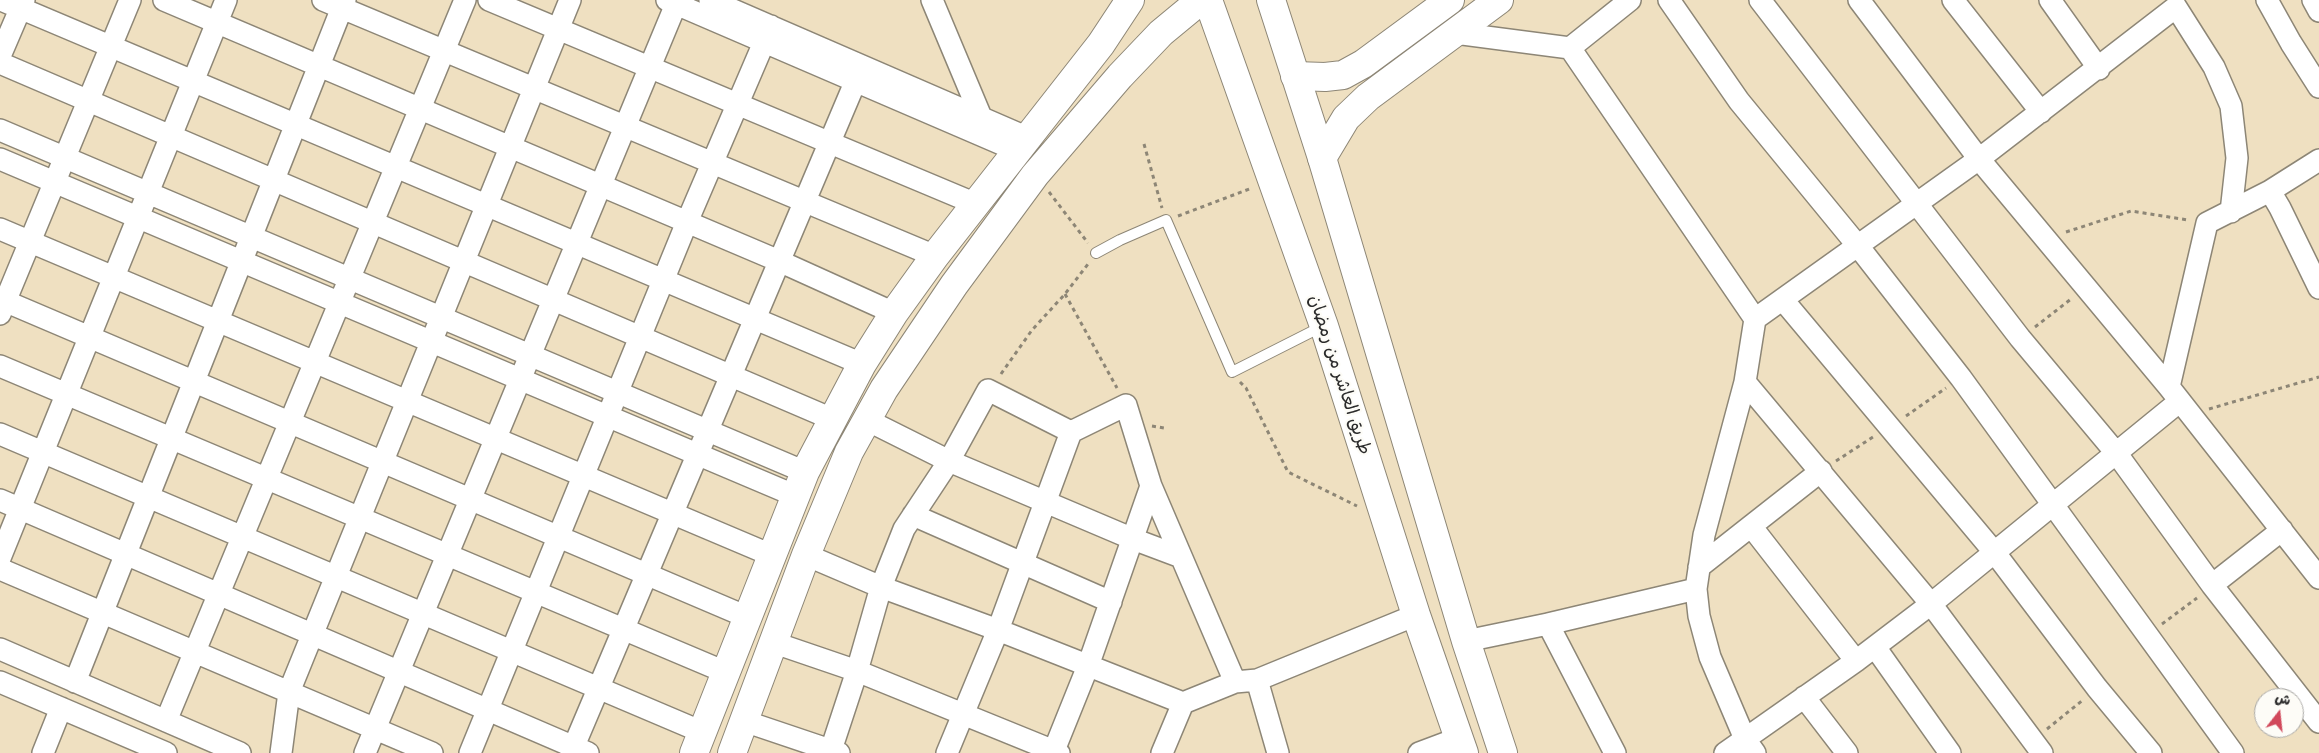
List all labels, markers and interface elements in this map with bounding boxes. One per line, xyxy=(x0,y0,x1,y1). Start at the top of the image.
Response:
street label: طريق العاشر من رمضان xyxy=(1303,292,1375,458)
north arrow xyxy=(2254,688,2304,738)
text: ش xyxy=(2273,689,2293,709)

